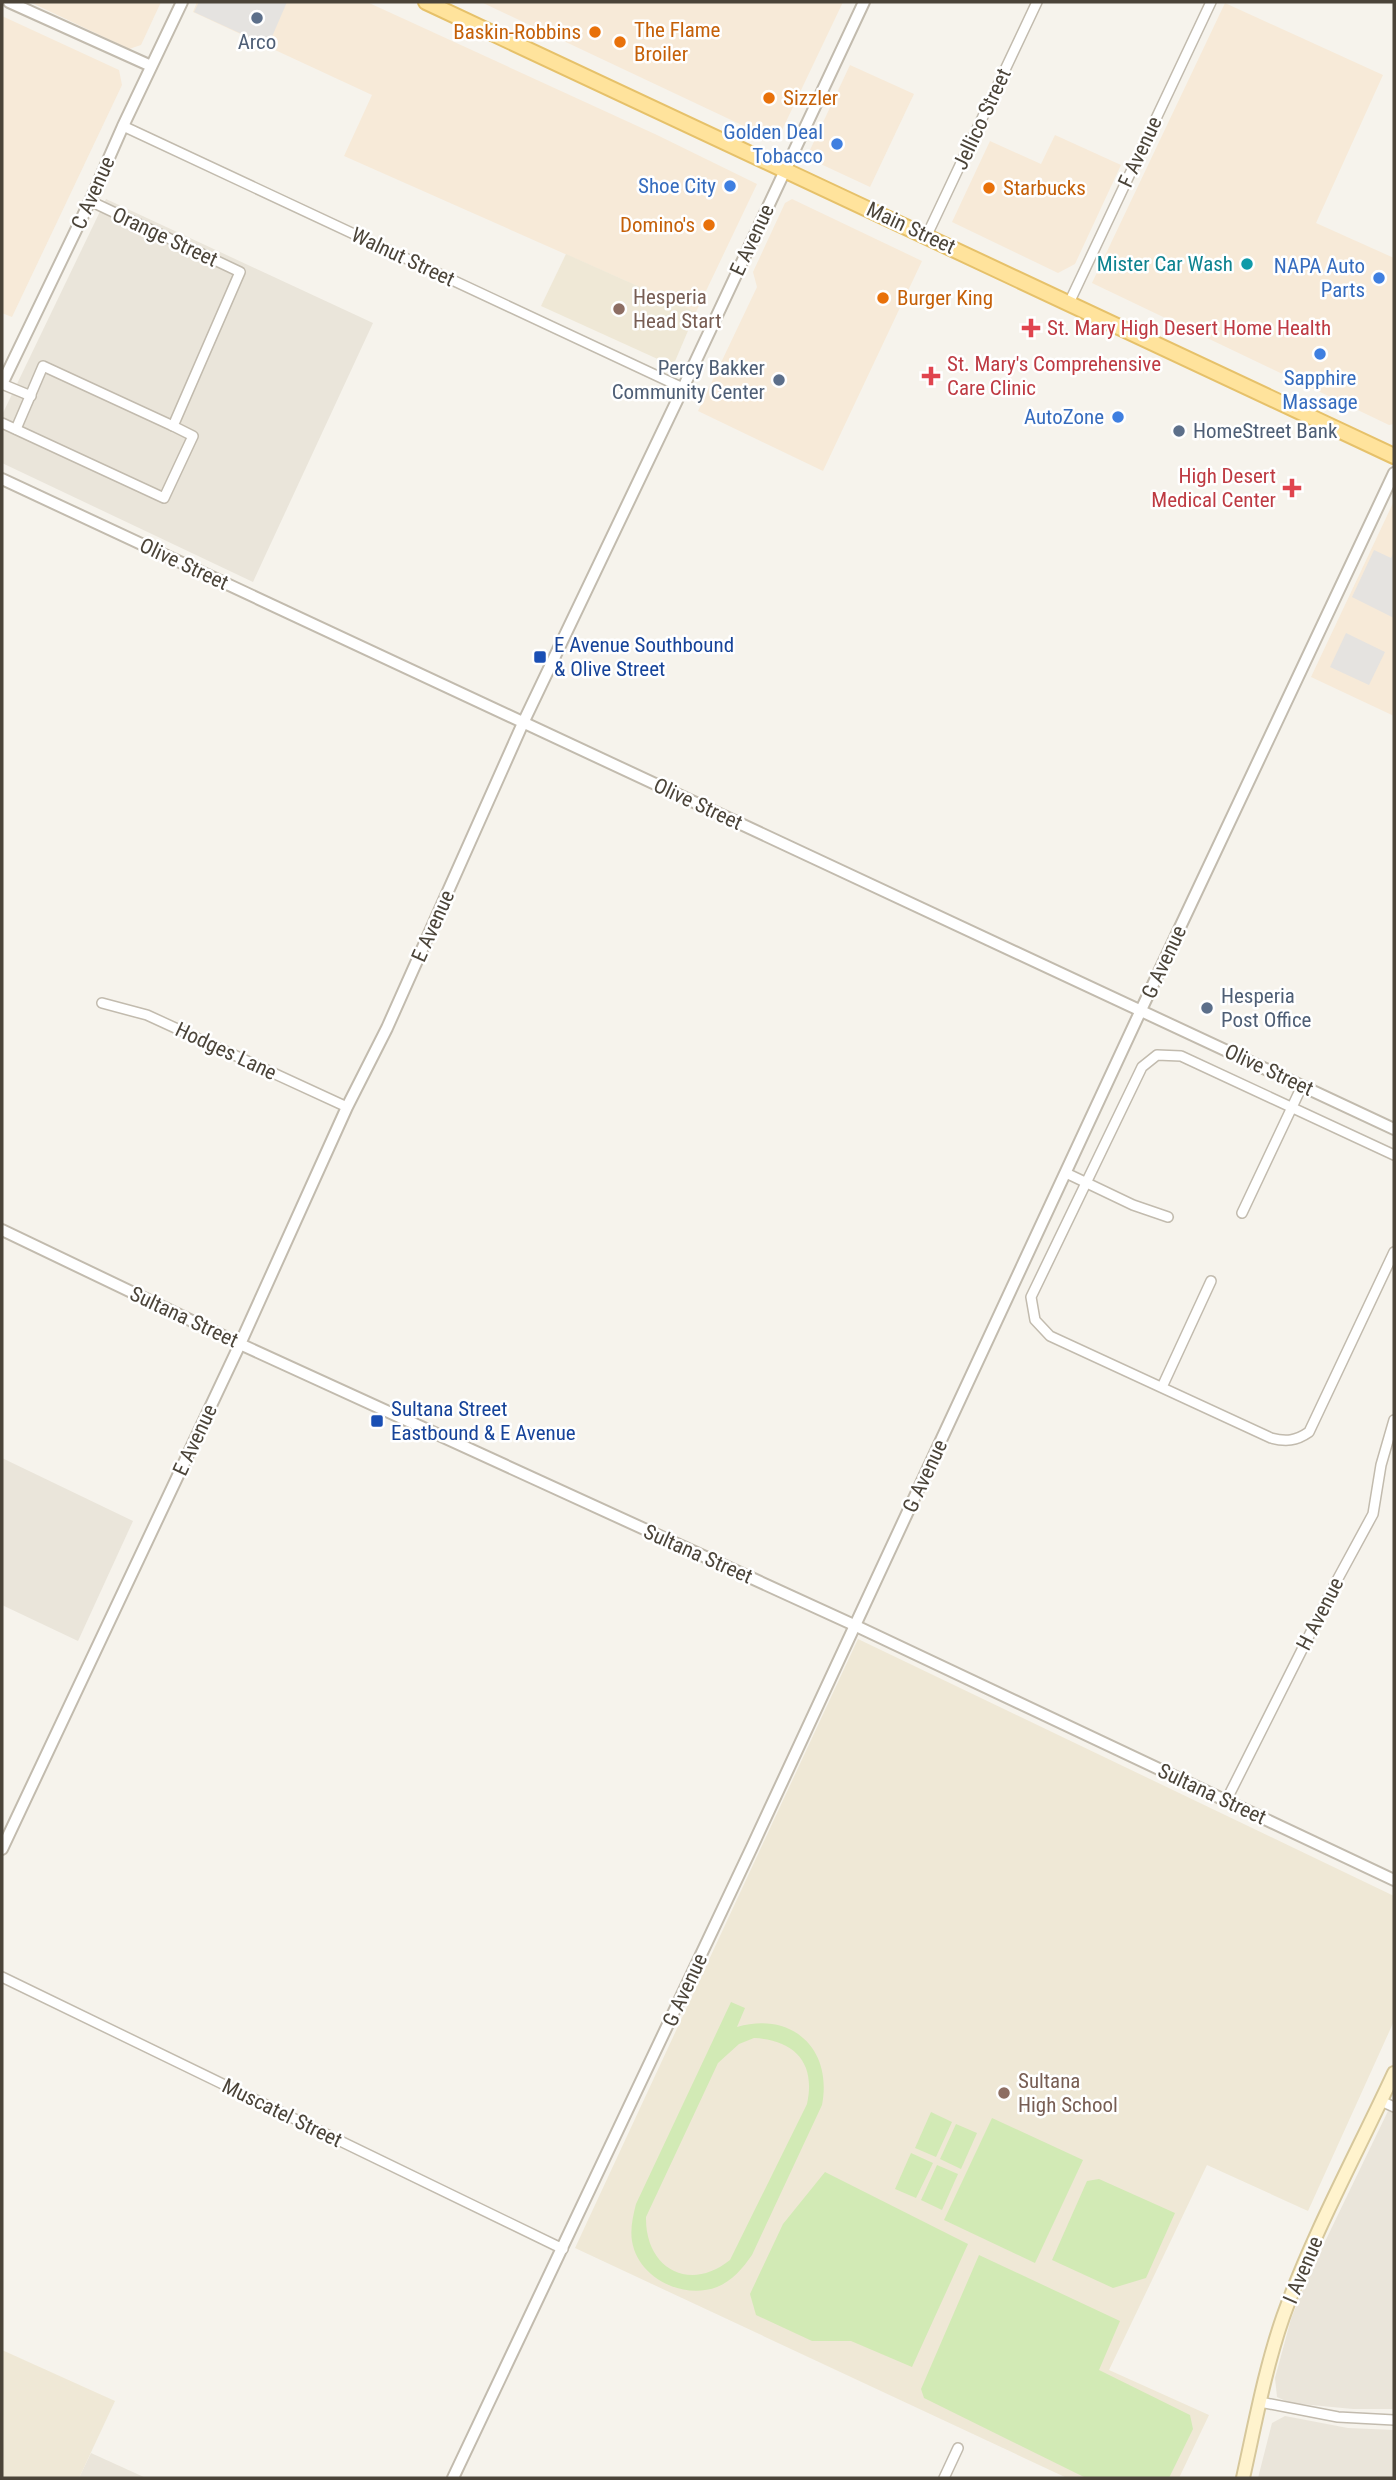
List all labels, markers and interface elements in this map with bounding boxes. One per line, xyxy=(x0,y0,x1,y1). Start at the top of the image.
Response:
marker: Arco xyxy=(249,10,265,26)
place label: The Flame Broiler xyxy=(634,18,721,66)
place label: Baskin-Robbins xyxy=(453,20,581,44)
marker: Baskin-Robbins xyxy=(587,24,603,40)
place label: Arco xyxy=(238,30,276,54)
marker: The Flame Broiler xyxy=(612,34,628,50)
street label: Jellico Street xyxy=(948,65,1016,173)
place label: Sizzler xyxy=(783,86,838,110)
marker: Sizzler xyxy=(761,90,777,106)
street label: F Avenue xyxy=(1113,113,1167,191)
place label: Golden Deal Tobacco xyxy=(723,120,823,168)
marker: Golden Deal Tobacco xyxy=(829,136,845,152)
street label: C Avenue xyxy=(66,153,120,233)
place label: Shoe City xyxy=(638,174,716,198)
place label: Starbucks xyxy=(1003,176,1086,200)
marker: Shoe City xyxy=(722,178,738,194)
marker: Starbucks xyxy=(981,180,997,196)
street label: Main Street xyxy=(863,197,959,259)
street label: E Avenue xyxy=(725,200,779,279)
street label: Orange Street xyxy=(109,202,221,272)
place label: Domino's xyxy=(620,213,695,237)
marker: Domino's xyxy=(701,217,717,233)
street label: Walnut Street xyxy=(348,223,458,291)
place label: Mister Car Wash xyxy=(1097,252,1233,276)
place label: NAPA Auto Parts xyxy=(1274,254,1365,302)
marker: Mister Car Wash xyxy=(1239,256,1255,272)
marker: NAPA Auto Parts xyxy=(1371,270,1387,286)
place label: Hesperia Head Start xyxy=(633,285,721,333)
place label: Burger King xyxy=(897,286,993,310)
marker: Burger King xyxy=(875,290,891,306)
marker: Hesperia Head Start xyxy=(611,301,627,317)
place label: St. Mary High Desert Home Health xyxy=(1047,316,1331,340)
marker: St. Mary High Desert Home Health xyxy=(1021,318,1041,338)
marker: Sapphire Massage xyxy=(1312,346,1328,362)
place label: St. Mary's Comprehensive Care Clinic xyxy=(947,352,1161,400)
place label: Percy Bakker Community Center xyxy=(612,356,765,404)
marker: St. Mary's Comprehensive Care Clinic xyxy=(921,366,941,386)
place label: Sapphire Massage xyxy=(1282,366,1358,414)
marker: Percy Bakker Community Center xyxy=(771,372,787,388)
place label: AutoZone xyxy=(1024,405,1104,429)
marker: AutoZone xyxy=(1110,409,1126,425)
place label: HomeStreet Bank xyxy=(1193,419,1338,443)
marker: HomeStreet Bank xyxy=(1171,423,1187,439)
place label: High Desert Medical Center xyxy=(1151,464,1276,512)
marker: High Desert Medical Center xyxy=(1282,478,1302,498)
street label: Olive Street xyxy=(136,533,232,595)
place label: E Avenue Southbound & Olive Street xyxy=(554,633,734,681)
marker: E Avenue Southbound & Olive Street xyxy=(532,649,548,665)
street label: Olive Street xyxy=(650,773,746,835)
street label: E Avenue xyxy=(407,886,459,965)
street label: G Avenue xyxy=(1137,922,1191,1002)
place label: Hesperia Post Office xyxy=(1221,984,1312,1032)
marker: Hesperia Post Office xyxy=(1199,1000,1215,1016)
street label: Hodges Lane xyxy=(172,1017,280,1085)
street label: Olive Street xyxy=(1221,1039,1317,1101)
street label: Sultana Street xyxy=(126,1282,242,1352)
place label: Sultana Street Eastbound & E Avenue xyxy=(391,1397,576,1445)
street label: E Avenue xyxy=(168,1400,222,1479)
marker: Sultana Street Eastbound & E Avenue xyxy=(369,1413,385,1429)
street label: G Avenue xyxy=(898,1436,952,1516)
street label: Sultana Street xyxy=(640,1519,756,1589)
street label: H Avenue xyxy=(1292,1574,1349,1654)
street label: Sultana Street xyxy=(1154,1759,1270,1829)
street label: G Avenue xyxy=(658,1950,712,2030)
place label: Sultana High School xyxy=(1018,2069,1118,2117)
street label: Muscatel Street xyxy=(218,2074,346,2152)
marker: Sultana High School xyxy=(996,2085,1012,2101)
street label: I Avenue xyxy=(1278,2233,1328,2307)

